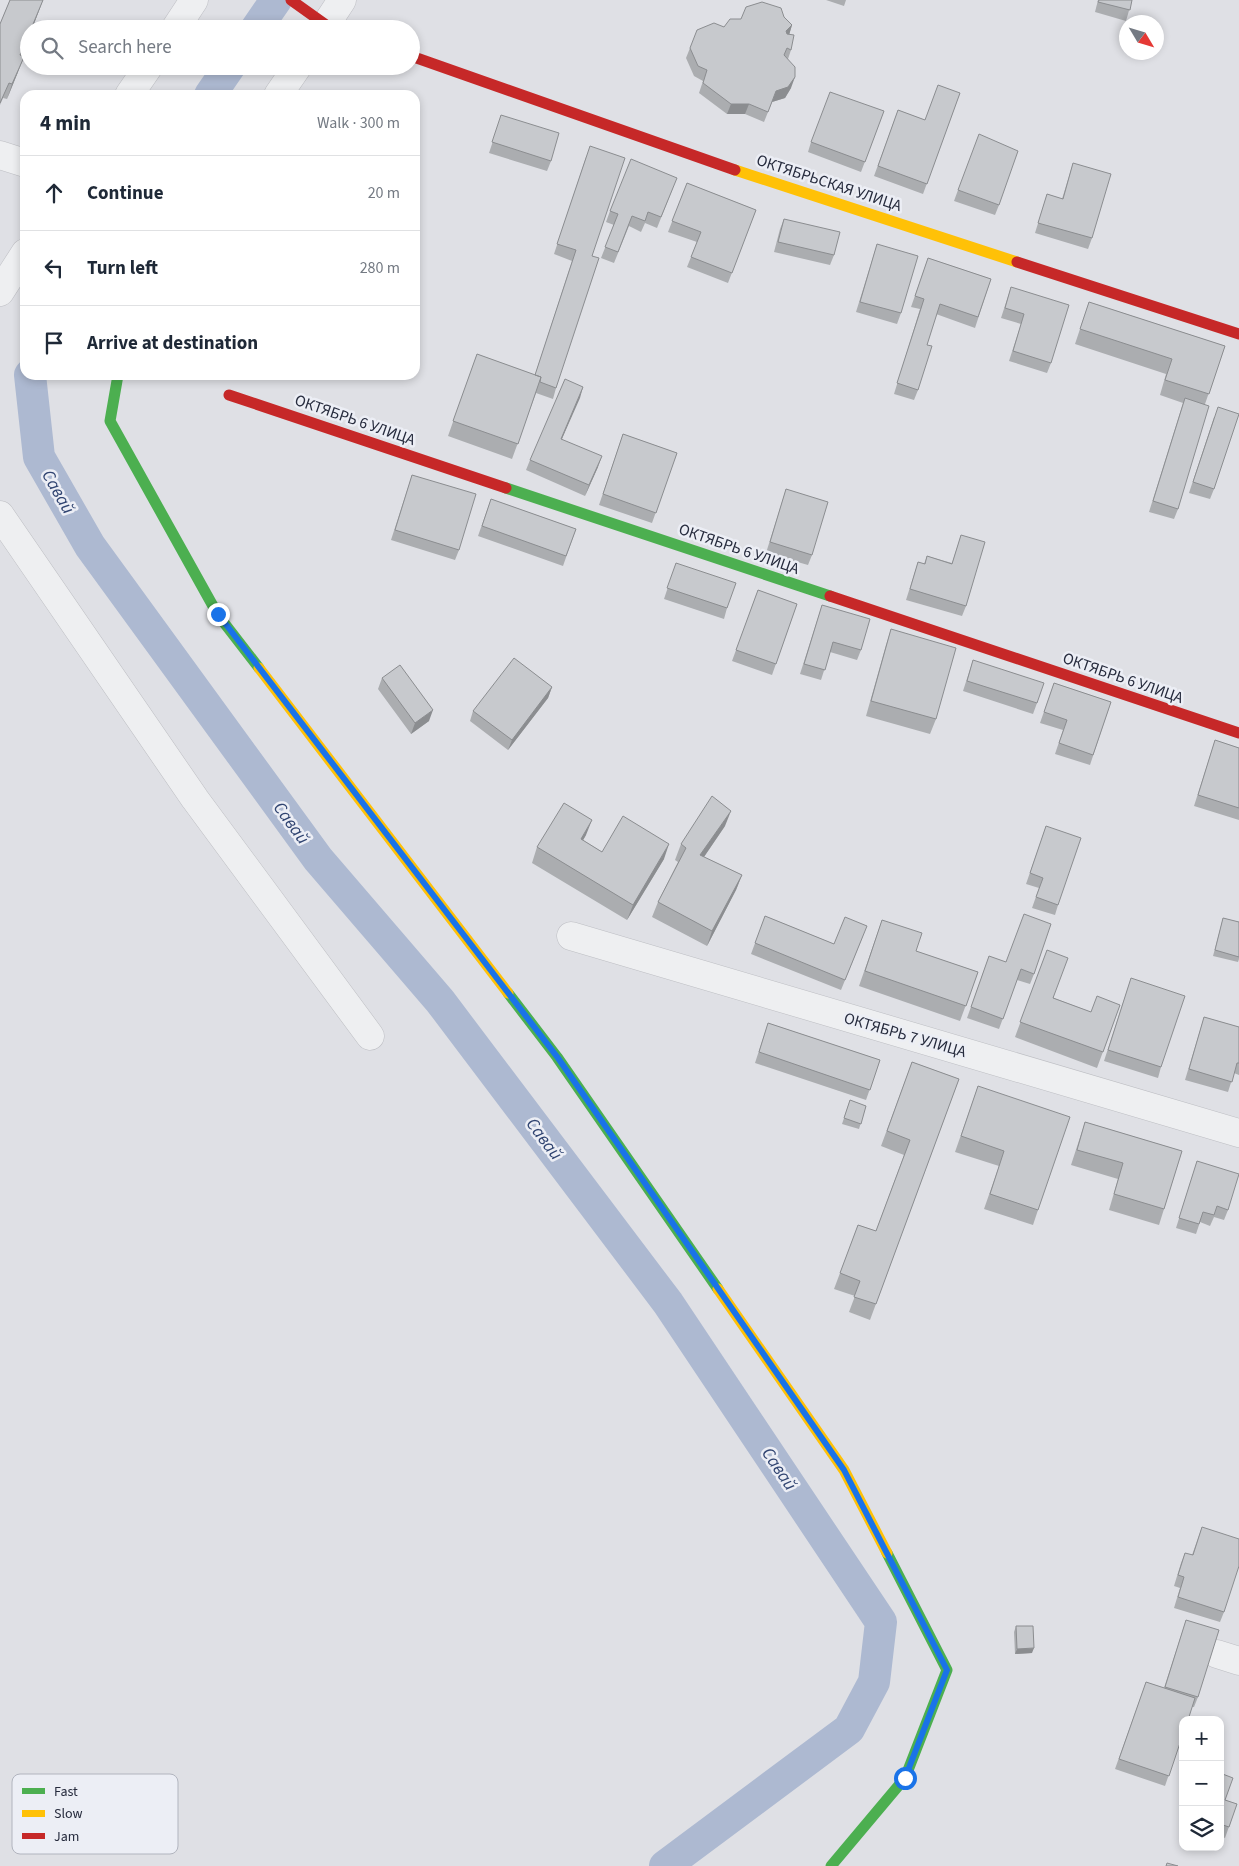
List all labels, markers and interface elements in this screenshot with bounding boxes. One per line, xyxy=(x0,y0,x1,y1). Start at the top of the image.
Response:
north arrow xyxy=(1119,15,1164,60)
search box xyxy=(20,20,420,75)
icon: search xyxy=(38,34,66,62)
text: Search here xyxy=(78,34,172,61)
text: 4 min xyxy=(40,108,91,138)
text: Walk · 300 m xyxy=(317,112,400,134)
street label: ОКТЯБРЬСКАЯ УЛИЦА xyxy=(754,149,905,217)
icon: ahead xyxy=(40,179,68,207)
text: Continue xyxy=(87,180,164,207)
text: 20 m xyxy=(368,182,400,204)
icon: left xyxy=(40,254,68,282)
text: Turn left xyxy=(87,255,158,282)
text: 280 m xyxy=(360,257,400,279)
icon: arrive xyxy=(40,329,68,357)
text: Arrive at destination xyxy=(87,330,258,357)
street label: ОКТЯБРЬ 6 УЛИЦА xyxy=(292,389,419,451)
water label: Савай xyxy=(35,465,81,519)
street label: ОКТЯБРЬ 6 УЛИЦА xyxy=(676,518,803,580)
route end xyxy=(207,603,230,626)
street label: ОКТЯБРЬ 6 УЛИЦА xyxy=(1060,647,1187,709)
water label: Савай xyxy=(267,797,315,849)
street label: ОКТЯБРЬ 7 УЛИЦА xyxy=(841,1007,969,1063)
water label: Савай xyxy=(520,1113,568,1165)
water label: Савай xyxy=(755,1442,803,1496)
map controls xyxy=(1179,1716,1224,1851)
button: + xyxy=(1179,1716,1224,1761)
button: − xyxy=(1179,1761,1224,1806)
route start xyxy=(894,1767,917,1790)
legend xyxy=(12,1774,178,1854)
text: Fast xyxy=(54,1782,78,1802)
text: Slow xyxy=(54,1804,83,1824)
button: layers xyxy=(1179,1806,1224,1851)
text: Jam xyxy=(54,1827,79,1847)

